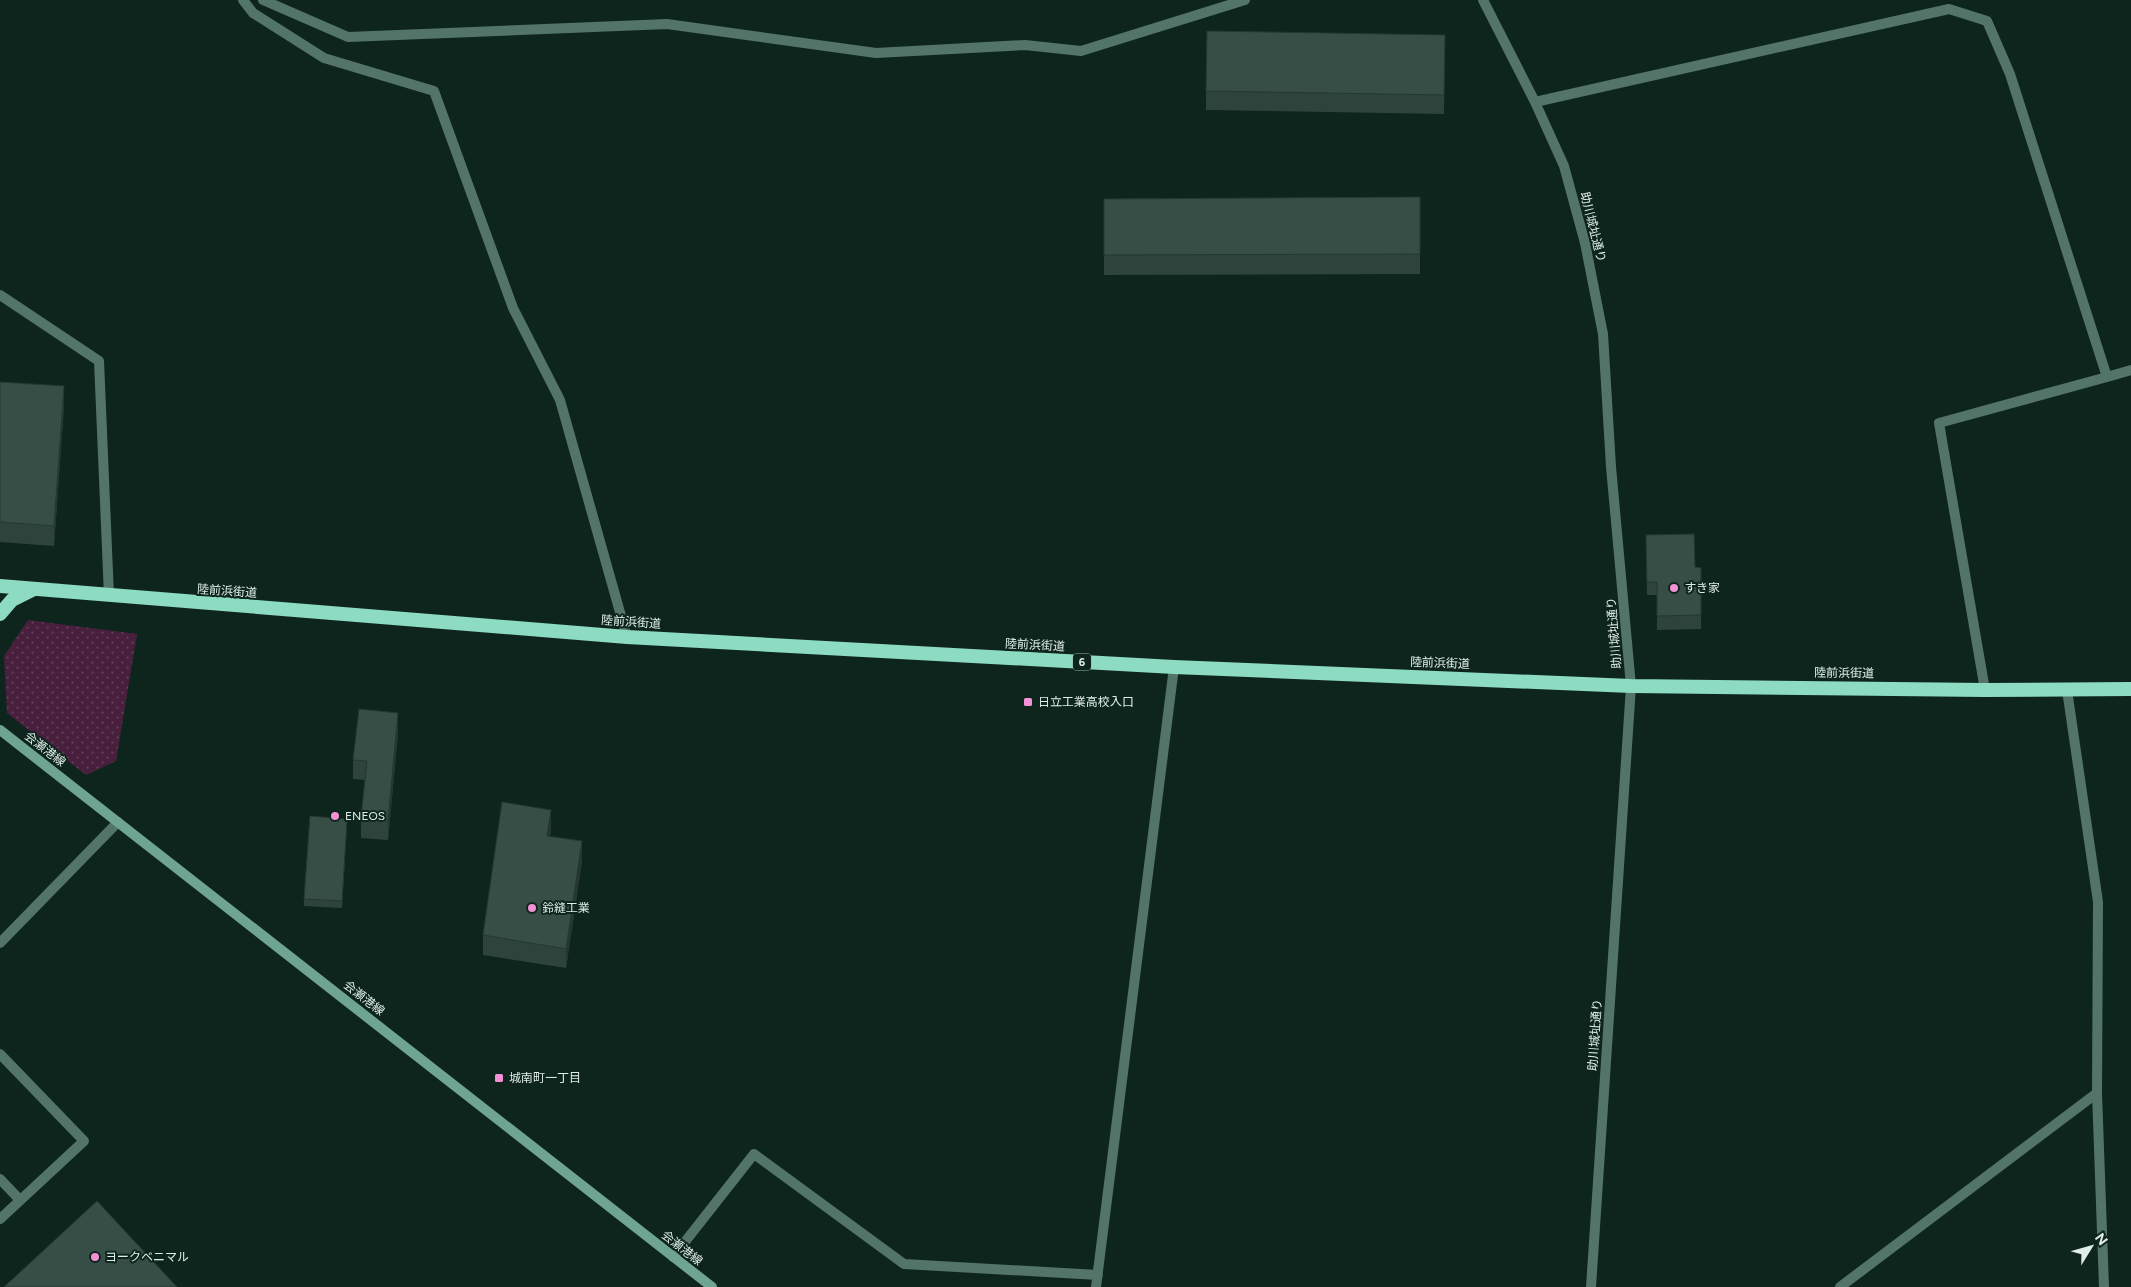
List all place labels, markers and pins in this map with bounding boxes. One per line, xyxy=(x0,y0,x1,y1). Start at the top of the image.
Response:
place label: すき家 xyxy=(1684,581,1720,595)
marker: すき家 xyxy=(1668,582,1680,594)
place label: 日立工業高校入口 xyxy=(1038,695,1134,709)
marker: 日立工業高校入口 xyxy=(1022,696,1034,708)
place label: ENEOS xyxy=(345,809,385,823)
marker: ENEOS xyxy=(329,810,341,822)
place label: 鈴縫工業 xyxy=(542,901,590,915)
marker: 鈴縫工業 xyxy=(526,902,538,914)
place label: 城南町一丁目 xyxy=(509,1071,581,1085)
marker: 城南町一丁目 xyxy=(493,1072,505,1084)
place label: ヨークベニマル xyxy=(105,1250,189,1264)
marker: ヨークベニマル xyxy=(89,1251,101,1263)

